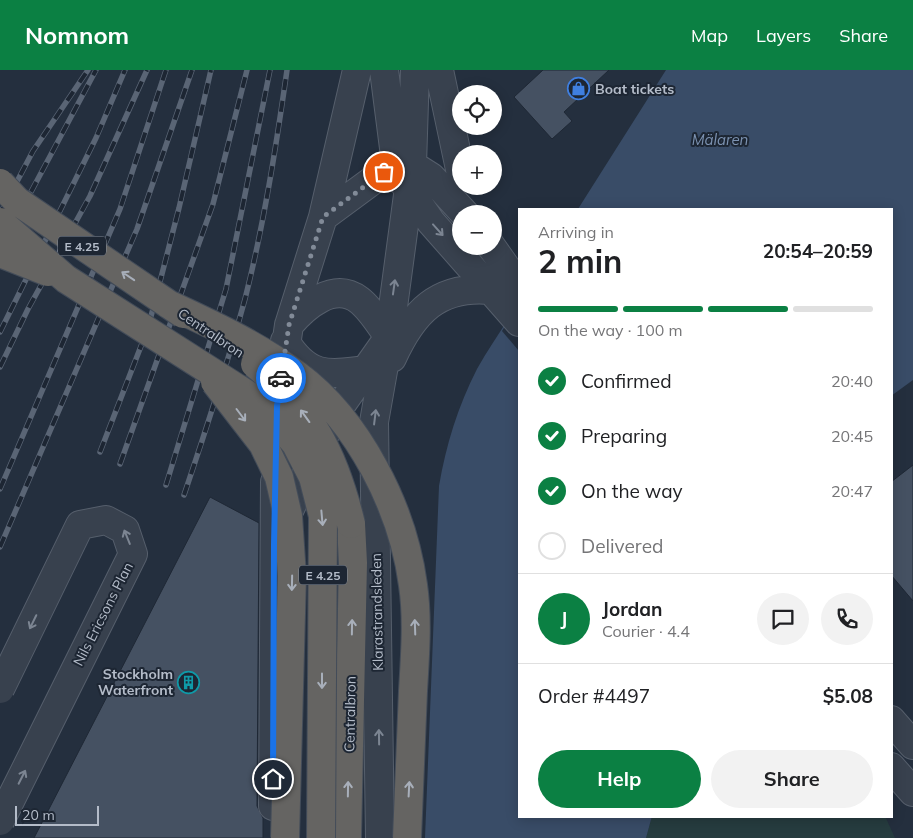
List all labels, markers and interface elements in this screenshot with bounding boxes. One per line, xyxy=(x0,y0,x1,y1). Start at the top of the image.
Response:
text: Nomnom xyxy=(25,20,129,50)
text: Map xyxy=(691,24,728,47)
text: Layers xyxy=(756,24,811,47)
text: Share xyxy=(839,24,888,47)
shop icon: Boat tickets xyxy=(567,77,591,101)
place label: Boat tickets xyxy=(595,80,674,98)
map controls xyxy=(452,85,502,255)
button: locate xyxy=(452,85,502,135)
water label: Mälaren xyxy=(692,130,749,149)
button: + xyxy=(452,145,502,195)
pin xyxy=(363,151,405,193)
icon: bag xyxy=(370,158,398,186)
button: − xyxy=(452,205,502,255)
text: Arriving in xyxy=(538,222,614,242)
one-way arrow xyxy=(432,224,444,237)
road number: E 4.25 xyxy=(58,237,106,256)
text: 20:54–20:59 xyxy=(763,239,873,263)
text: 2 min xyxy=(538,241,622,281)
one-way arrow xyxy=(121,271,135,281)
one-way arrow xyxy=(390,279,400,295)
street label: Centralbron xyxy=(174,304,248,362)
text: On the way · 100 m xyxy=(538,320,683,340)
courier xyxy=(256,353,306,403)
icon: car xyxy=(267,364,295,392)
icon: check xyxy=(538,367,566,395)
text: Confirmed xyxy=(581,369,672,393)
text: 20:40 xyxy=(831,371,873,391)
one-way arrow xyxy=(236,408,247,421)
one-way arrow xyxy=(300,409,310,423)
one-way arrow xyxy=(370,409,380,425)
icon: check xyxy=(538,422,566,450)
text: Preparing xyxy=(581,424,667,448)
text: 20:45 xyxy=(831,426,873,446)
icon: check xyxy=(538,477,566,505)
text: On the way xyxy=(581,479,683,503)
text: 20:47 xyxy=(831,481,873,501)
one-way arrow xyxy=(317,510,327,526)
one-way arrow xyxy=(121,530,131,545)
text: Delivered xyxy=(581,534,663,558)
street label: Klarastrandsleden xyxy=(367,553,387,671)
street label: Nils Ericsons Plan xyxy=(69,559,137,669)
road number: E 4.25 xyxy=(299,566,347,584)
one-way arrow xyxy=(287,575,296,591)
button: chat xyxy=(757,593,809,645)
button: phone xyxy=(821,593,873,645)
text: Jordan xyxy=(602,597,662,621)
text: J xyxy=(561,607,567,631)
one-way arrow xyxy=(28,614,37,629)
one-way arrow xyxy=(347,619,356,635)
one-way arrow xyxy=(410,619,420,636)
text: Courier · 4.4 xyxy=(602,621,690,641)
place label: Stockholm Waterfront xyxy=(98,665,174,699)
building icon: Stockholm Waterfront xyxy=(177,670,201,694)
one-way arrow xyxy=(317,672,327,689)
street label: Centralbron xyxy=(340,676,360,752)
text: Order #4497 xyxy=(538,684,650,708)
text: $5.08 xyxy=(823,684,873,708)
one-way arrow xyxy=(374,729,384,746)
button: Help xyxy=(538,750,701,808)
button: Share xyxy=(711,750,873,808)
pin xyxy=(252,758,294,800)
icon: home xyxy=(259,765,287,793)
one-way arrow xyxy=(18,770,27,785)
one-way arrow xyxy=(343,782,353,798)
one-way arrow xyxy=(404,782,414,798)
scale bar xyxy=(15,803,99,826)
text: 20 m xyxy=(22,806,55,824)

